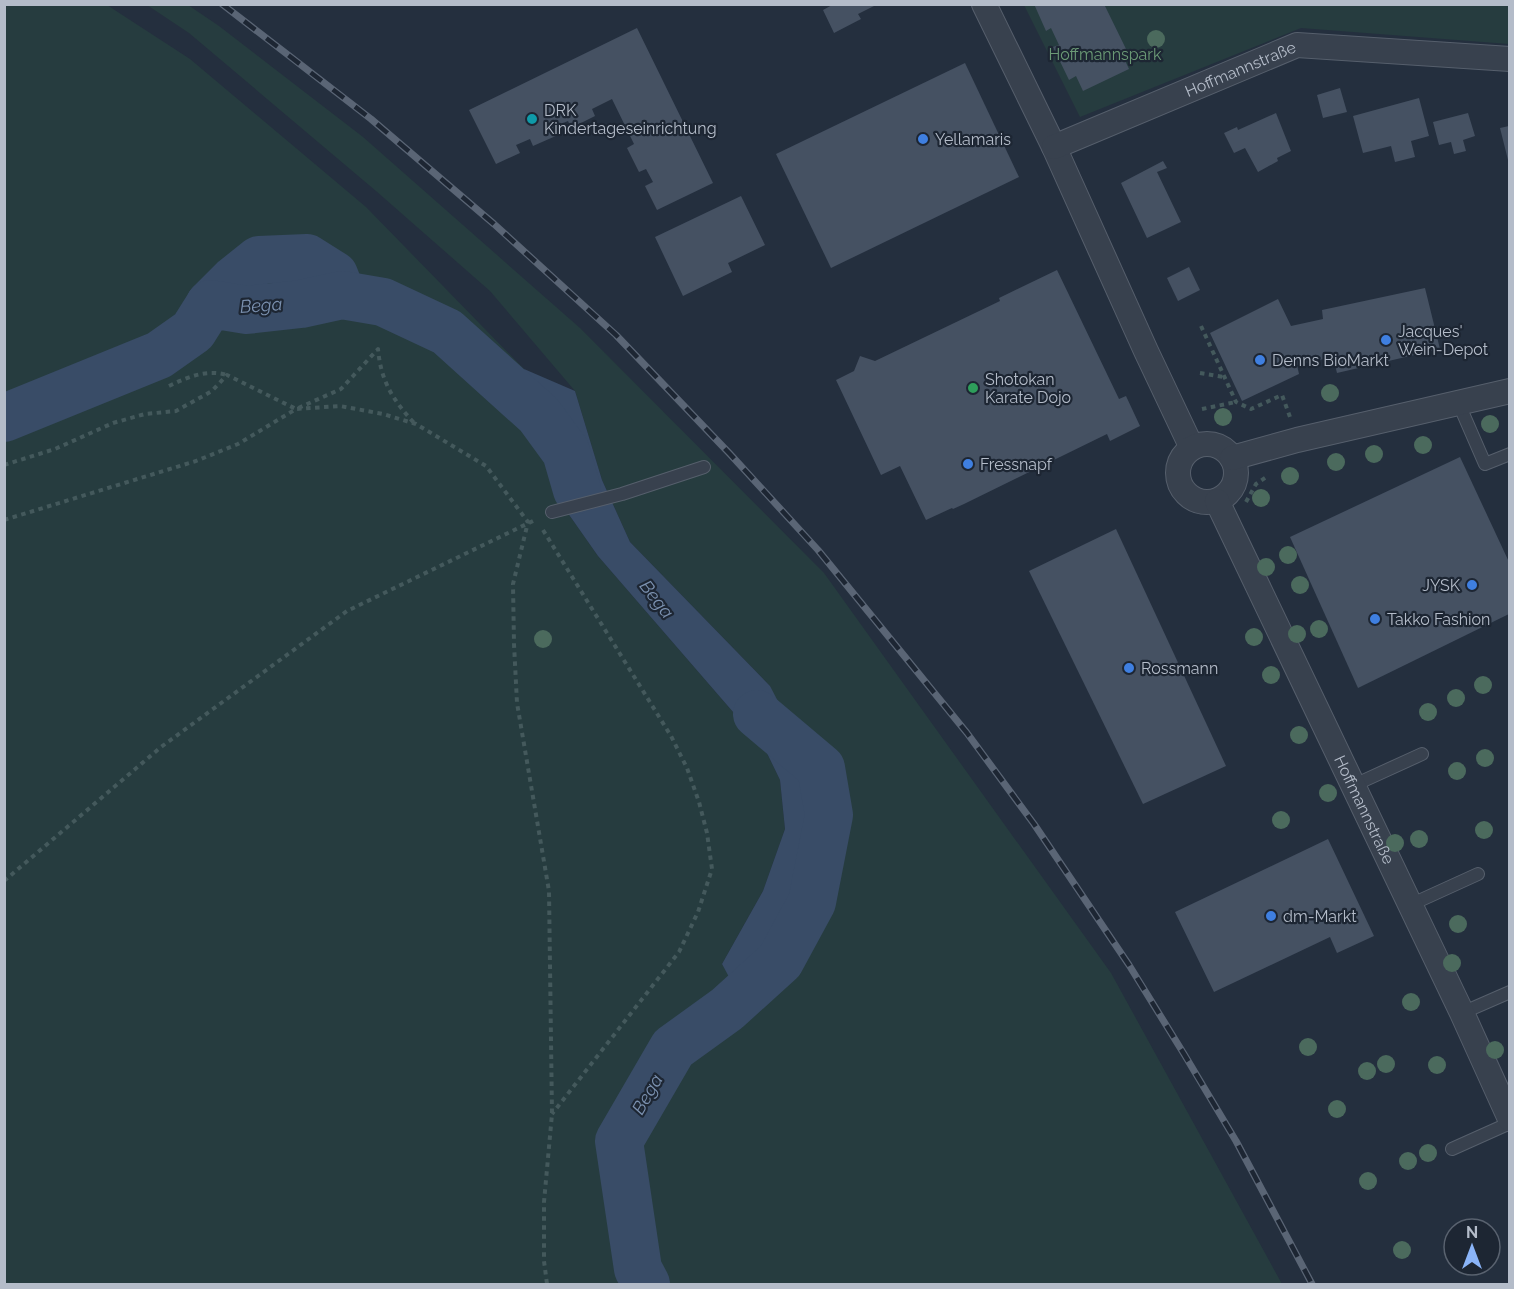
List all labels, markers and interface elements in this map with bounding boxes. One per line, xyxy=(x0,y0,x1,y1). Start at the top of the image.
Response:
street label: Hoffmannstraße xyxy=(1182,37,1298,100)
park label: Hoffmannspark xyxy=(1049,45,1162,64)
place label: DRK Kindertageseinrichtung xyxy=(544,101,717,138)
marker: DRK Kindertageseinrichtung xyxy=(525,112,539,126)
place label: Yellamaris xyxy=(935,130,1011,149)
marker: Yellamaris xyxy=(916,132,930,146)
water label: Bega xyxy=(239,293,283,317)
place label: Jacques' Wein-Depot xyxy=(1398,322,1489,359)
marker: Jacques' Wein-Depot xyxy=(1379,333,1393,347)
place label: Denns BioMarkt xyxy=(1272,351,1390,370)
marker: Denns BioMarkt xyxy=(1253,353,1267,367)
place label: Shotokan Karate Dojo xyxy=(985,370,1071,407)
marker: Shotokan Karate Dojo xyxy=(966,381,980,395)
place label: Fressnapf xyxy=(980,455,1053,474)
marker: Fressnapf xyxy=(961,457,975,471)
water label: Bega xyxy=(636,576,679,622)
place label: JYSK xyxy=(1422,576,1461,595)
marker: JYSK xyxy=(1465,578,1479,592)
place label: Takko Fashion xyxy=(1387,610,1490,629)
marker: Takko Fashion xyxy=(1368,612,1382,626)
place label: Rossmann xyxy=(1141,659,1218,678)
marker: Rossmann xyxy=(1122,661,1136,675)
street label: Hoffmannstraße xyxy=(1331,752,1399,867)
place label: dm-Markt xyxy=(1283,907,1357,926)
marker: dm-Markt xyxy=(1264,909,1278,923)
water label: Bega xyxy=(627,1070,667,1118)
north arrow xyxy=(1442,1217,1502,1277)
text: N xyxy=(1466,1223,1478,1242)

